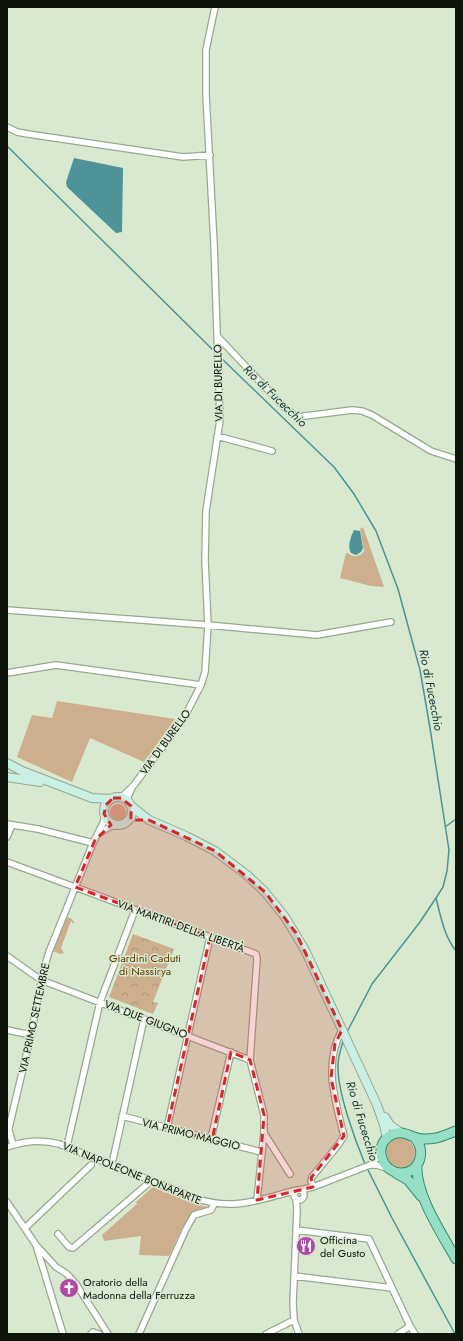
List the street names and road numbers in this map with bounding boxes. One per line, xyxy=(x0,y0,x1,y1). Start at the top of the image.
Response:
street label: VIA DI BURELLO xyxy=(209,344,227,422)
street label: VIA DI BURELLO xyxy=(136,706,194,778)
street label: VIA MARTIRI DELLA LIBERTÀ xyxy=(115,895,248,957)
street label: VIA PRIMO SETTEMBRE xyxy=(15,961,53,1075)
street label: VIA DUE GIUGNO xyxy=(102,996,190,1042)
street label: VIA PRIMO MAGGIO xyxy=(140,1114,242,1154)
street label: VIA NAPOLEONE BONAPARTE xyxy=(60,1138,204,1208)

